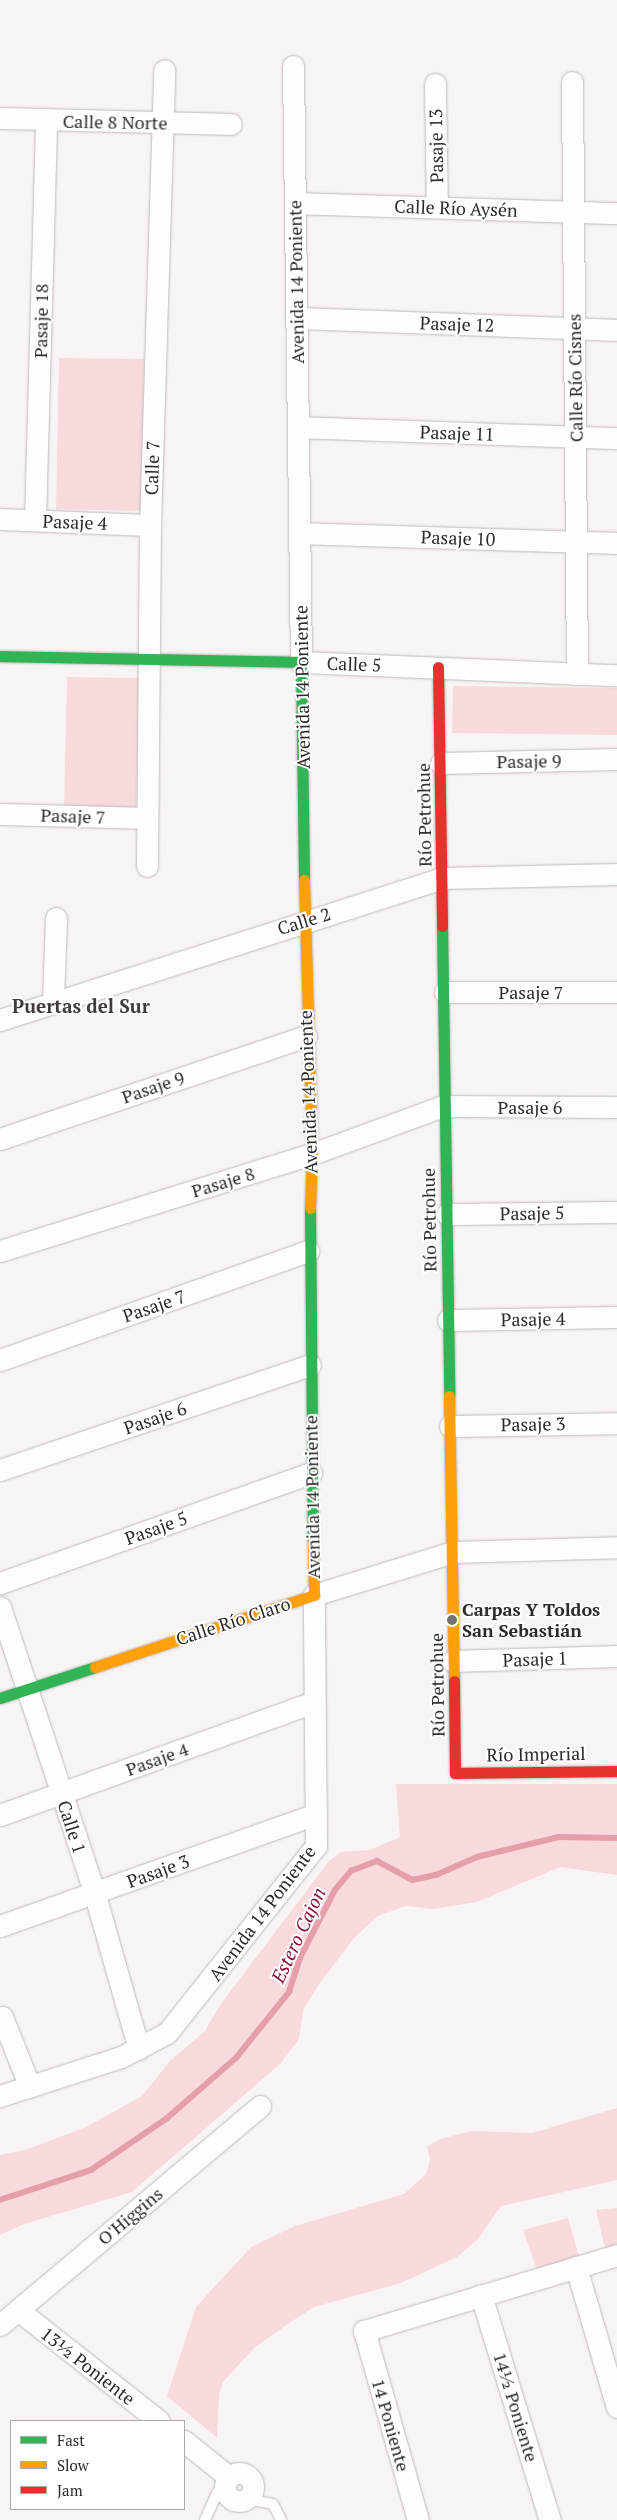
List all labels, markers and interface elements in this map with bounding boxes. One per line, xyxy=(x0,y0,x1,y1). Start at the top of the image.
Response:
street label: Pasaje 13 xyxy=(425,109,447,183)
street label: Calle 8 Norte xyxy=(62,110,168,134)
street label: Calle Río Aysén xyxy=(394,195,518,221)
street label: Avenida 14 Poniente xyxy=(284,200,308,364)
street label: Pasaje 18 xyxy=(30,284,52,358)
street label: Pasaje 12 xyxy=(419,312,495,336)
street label: Calle Río Cisnes xyxy=(563,314,587,442)
street label: Pasaje 11 xyxy=(419,421,495,445)
street label: Calle 7 xyxy=(140,440,164,496)
street label: Pasaje 4 xyxy=(42,510,108,534)
street label: Pasaje 10 xyxy=(420,526,496,550)
street label: Avenida 14 Poniente xyxy=(290,605,314,769)
street label: Calle 5 xyxy=(326,652,382,676)
street label: Pasaje 9 xyxy=(496,750,562,772)
street label: Río Petrohue xyxy=(412,763,436,867)
street label: Pasaje 7 xyxy=(40,804,106,828)
street label: Calle 2 xyxy=(275,903,333,939)
street label: Pasaje 7 xyxy=(499,981,563,1003)
district label: Puertas del Sur xyxy=(12,995,150,1017)
street label: Avenida 14 Poniente xyxy=(294,1010,322,1174)
street label: Pasaje 9 xyxy=(119,1066,187,1108)
street label: Pasaje 6 xyxy=(498,1096,562,1118)
street label: Pasaje 8 xyxy=(189,1162,257,1202)
street label: Río Petrohue xyxy=(417,1168,441,1272)
street label: Pasaje 5 xyxy=(499,1202,565,1224)
street label: Pasaje 7 xyxy=(120,1285,188,1327)
street label: Pasaje 4 xyxy=(500,1308,566,1330)
street label: Pasaje 6 xyxy=(121,1397,189,1439)
street label: Pasaje 3 xyxy=(500,1413,566,1435)
street label: Avenida 14 Poniente xyxy=(300,1415,324,1579)
street label: Pasaje 5 xyxy=(122,1507,190,1549)
street label: Calle Río Claro xyxy=(173,1592,293,1650)
place label: Carpas Y Toldos San Sebastián xyxy=(462,1599,600,1642)
marker: Carpas Y Toldos San Sebastián xyxy=(446,1614,458,1626)
street label: Río Petrohue xyxy=(425,1633,449,1737)
street label: Pasaje 1 xyxy=(502,1647,568,1671)
street label: Pasaje 4 xyxy=(123,1738,191,1780)
street label: Río Imperial xyxy=(486,1742,586,1766)
street label: Calle 1 xyxy=(53,1798,91,1856)
street label: Avenida 14 Poniente xyxy=(204,1841,320,1985)
street label: Pasaje 3 xyxy=(124,1850,192,1892)
water label: Estero Cajon xyxy=(266,1884,330,1986)
street label: O'Higgins xyxy=(93,2183,167,2249)
street label: 13½ Poniente xyxy=(37,2323,139,2409)
street label: 14½ Poniente xyxy=(489,2350,543,2464)
street label: 14 Poniente xyxy=(367,2376,415,2474)
legend xyxy=(10,2420,185,2510)
text: Fast xyxy=(57,2430,85,2450)
text: Slow xyxy=(57,2455,89,2475)
text: Jam xyxy=(57,2480,83,2500)

